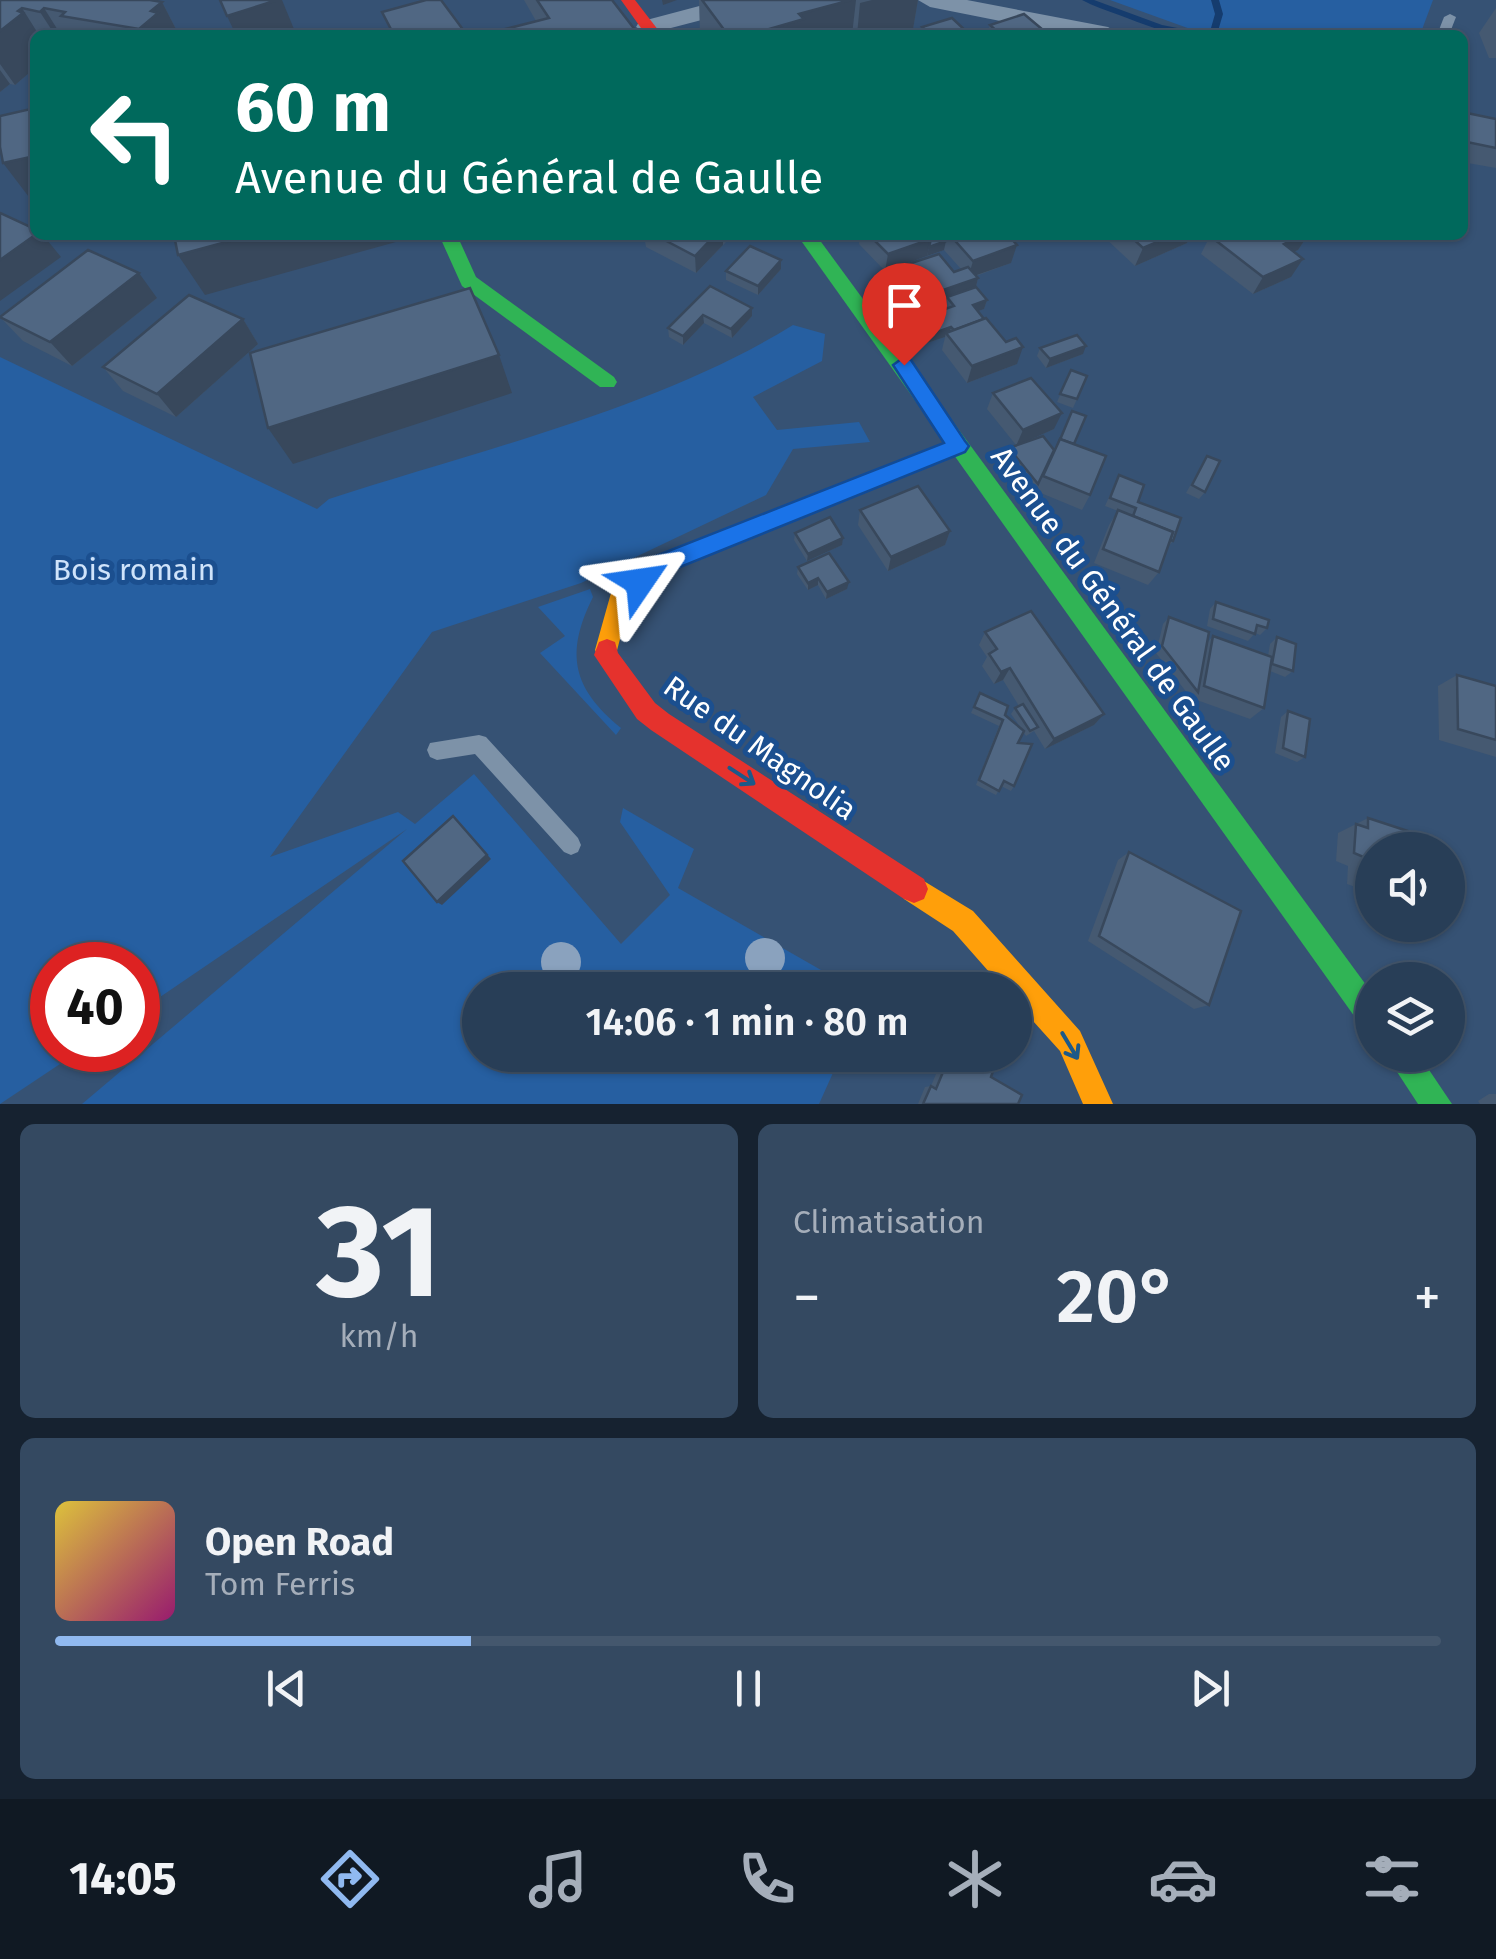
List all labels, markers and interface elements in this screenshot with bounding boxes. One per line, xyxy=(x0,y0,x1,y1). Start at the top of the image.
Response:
text: 60 m xyxy=(235,66,391,150)
icon: left xyxy=(70,70,200,200)
text: Avenue du Général de Gaulle xyxy=(235,151,823,205)
pin xyxy=(862,263,947,366)
icon: arrive xyxy=(877,278,932,333)
street label: Avenue du Général de Gaulle xyxy=(983,440,1243,778)
position arrow xyxy=(588,530,692,634)
park label: Bois romain xyxy=(53,552,215,588)
street label: Rue du Magnolia xyxy=(657,668,863,828)
one-way arrow xyxy=(727,765,755,786)
map controls xyxy=(1355,832,1465,1072)
button: sound xyxy=(1355,832,1465,942)
speed limit sign: 40 xyxy=(30,942,160,1072)
button: layers xyxy=(1355,962,1465,1072)
text: 14:06 · 1 min · 80 m xyxy=(586,999,908,1045)
one-way arrow xyxy=(1060,1031,1080,1060)
text: 31 xyxy=(316,1174,442,1330)
text: Climatisation xyxy=(793,1203,984,1241)
text: 20° xyxy=(1057,1252,1177,1342)
text: − xyxy=(793,1265,821,1331)
text: + xyxy=(1414,1265,1441,1331)
text: km/h xyxy=(339,1317,419,1355)
text: Open Road xyxy=(205,1519,394,1565)
text: Tom Ferris xyxy=(205,1565,355,1603)
icon: previous xyxy=(259,1661,314,1716)
icon: pause xyxy=(721,1661,776,1716)
icon: next xyxy=(1183,1661,1238,1716)
icon: directions xyxy=(315,1844,385,1914)
icon: music xyxy=(523,1844,593,1914)
icon: phone xyxy=(732,1844,802,1914)
icon: climate xyxy=(940,1844,1010,1914)
icon: car xyxy=(1148,1844,1218,1914)
icon: filters xyxy=(1357,1844,1427,1914)
text: 14:05 xyxy=(69,1852,177,1906)

